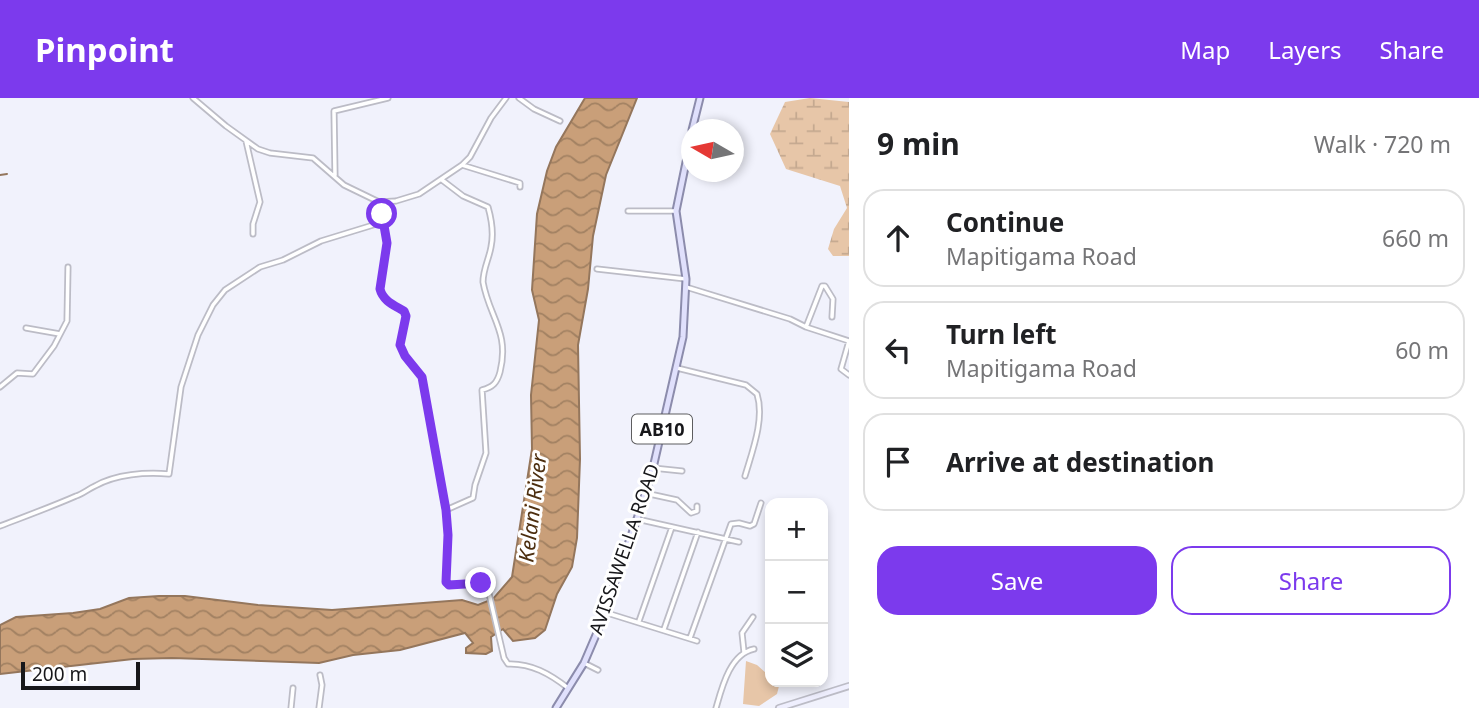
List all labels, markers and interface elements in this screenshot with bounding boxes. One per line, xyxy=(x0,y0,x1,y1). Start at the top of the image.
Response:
text: Pinpoint xyxy=(35,27,174,72)
text: Map xyxy=(1180,33,1230,66)
text: Layers xyxy=(1268,33,1342,66)
text: Share xyxy=(1380,33,1444,66)
north arrow xyxy=(681,119,744,182)
text: 9 min xyxy=(877,123,960,164)
text: Walk · 720 m xyxy=(1314,128,1451,160)
route start xyxy=(366,198,397,229)
text: Continue xyxy=(946,204,1064,240)
icon: ahead xyxy=(879,219,917,257)
text: 660 m xyxy=(1382,222,1449,254)
text: Mapitigama Road xyxy=(946,240,1137,272)
text: Turn left xyxy=(946,316,1057,352)
icon: left xyxy=(879,331,917,369)
text: 60 m xyxy=(1395,334,1449,366)
text: Mapitigama Road xyxy=(946,352,1137,384)
road number: AB10 xyxy=(632,414,692,444)
icon: arrive xyxy=(879,443,917,481)
text: Arrive at destination xyxy=(946,444,1215,480)
water label: Kelani River xyxy=(511,451,553,564)
street label: AVISSAWELLA ROAD xyxy=(583,460,665,638)
map controls xyxy=(765,498,828,687)
button: + xyxy=(765,498,828,561)
button: Save xyxy=(877,546,1157,615)
button: Share xyxy=(1171,546,1451,615)
button: − xyxy=(765,561,828,624)
route end xyxy=(465,567,496,598)
button: layers xyxy=(765,624,828,687)
scale bar xyxy=(21,659,140,691)
text: 200 m xyxy=(32,661,87,687)

